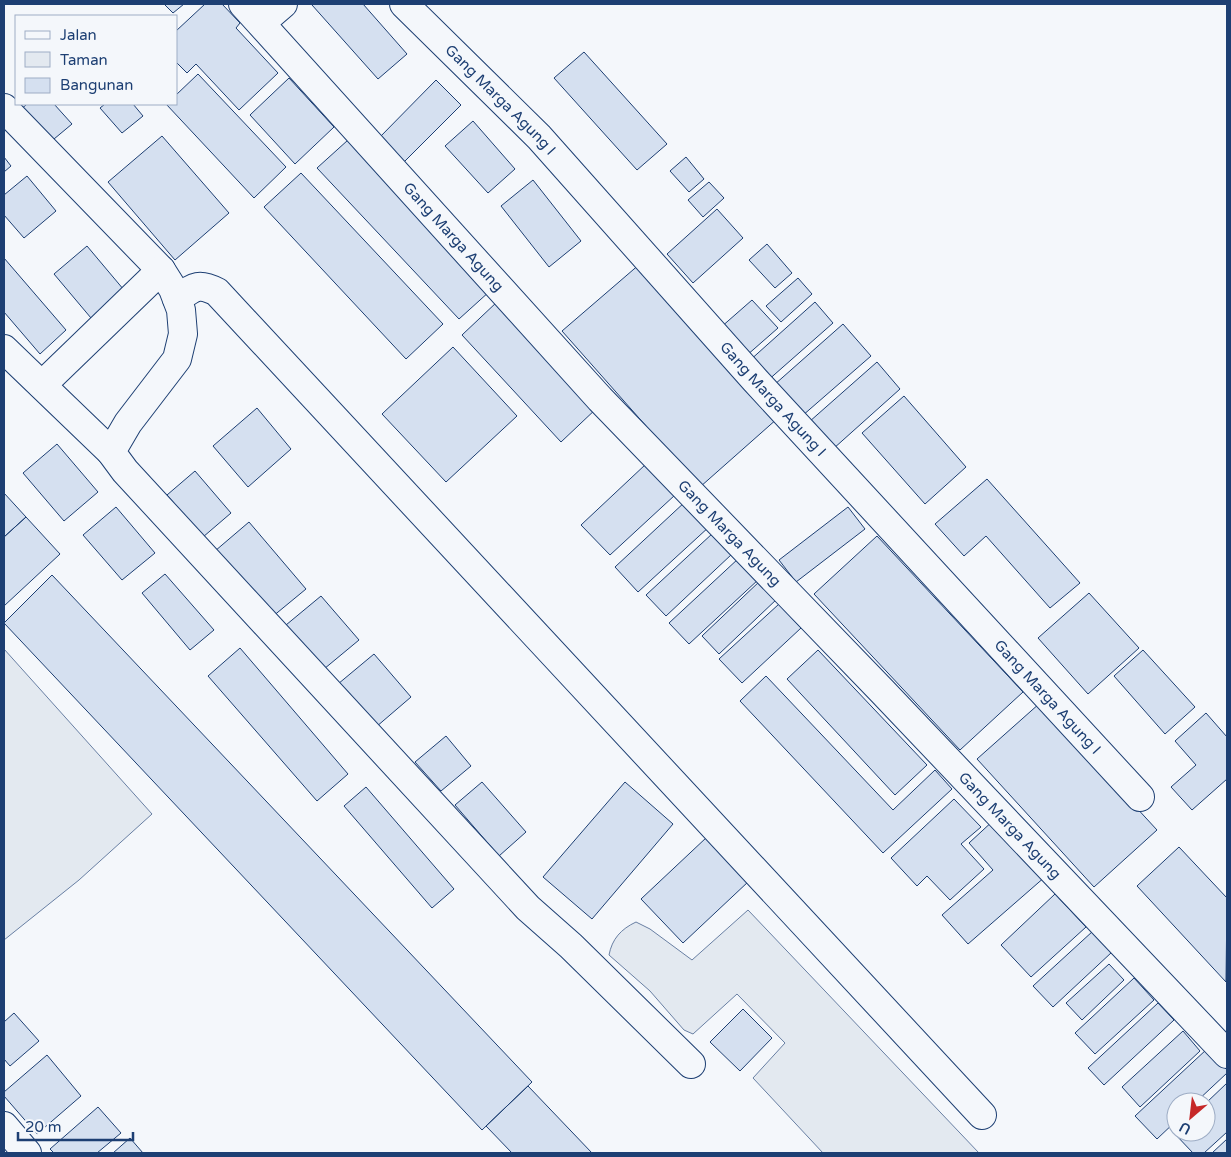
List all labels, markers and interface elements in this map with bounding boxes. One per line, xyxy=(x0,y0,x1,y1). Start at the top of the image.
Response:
legend xyxy=(15,15,178,105)
text: Jalan xyxy=(60,26,97,44)
street label: Gang Marga Agung I xyxy=(441,41,560,159)
text: Taman xyxy=(60,51,108,69)
text: Bangunan xyxy=(60,76,133,94)
street label: Gang Marga Agung xyxy=(400,179,507,295)
street label: Gang Marga Agung I xyxy=(716,338,830,460)
street label: Gang Marga Agung xyxy=(674,476,785,590)
street label: Gang Marga Agung I xyxy=(990,636,1105,758)
street label: Gang Marga Agung xyxy=(955,768,1065,883)
north arrow xyxy=(1166,1092,1216,1142)
scale bar xyxy=(18,1110,132,1142)
text: 20 m xyxy=(25,1118,62,1136)
text: U xyxy=(1176,1118,1194,1138)

